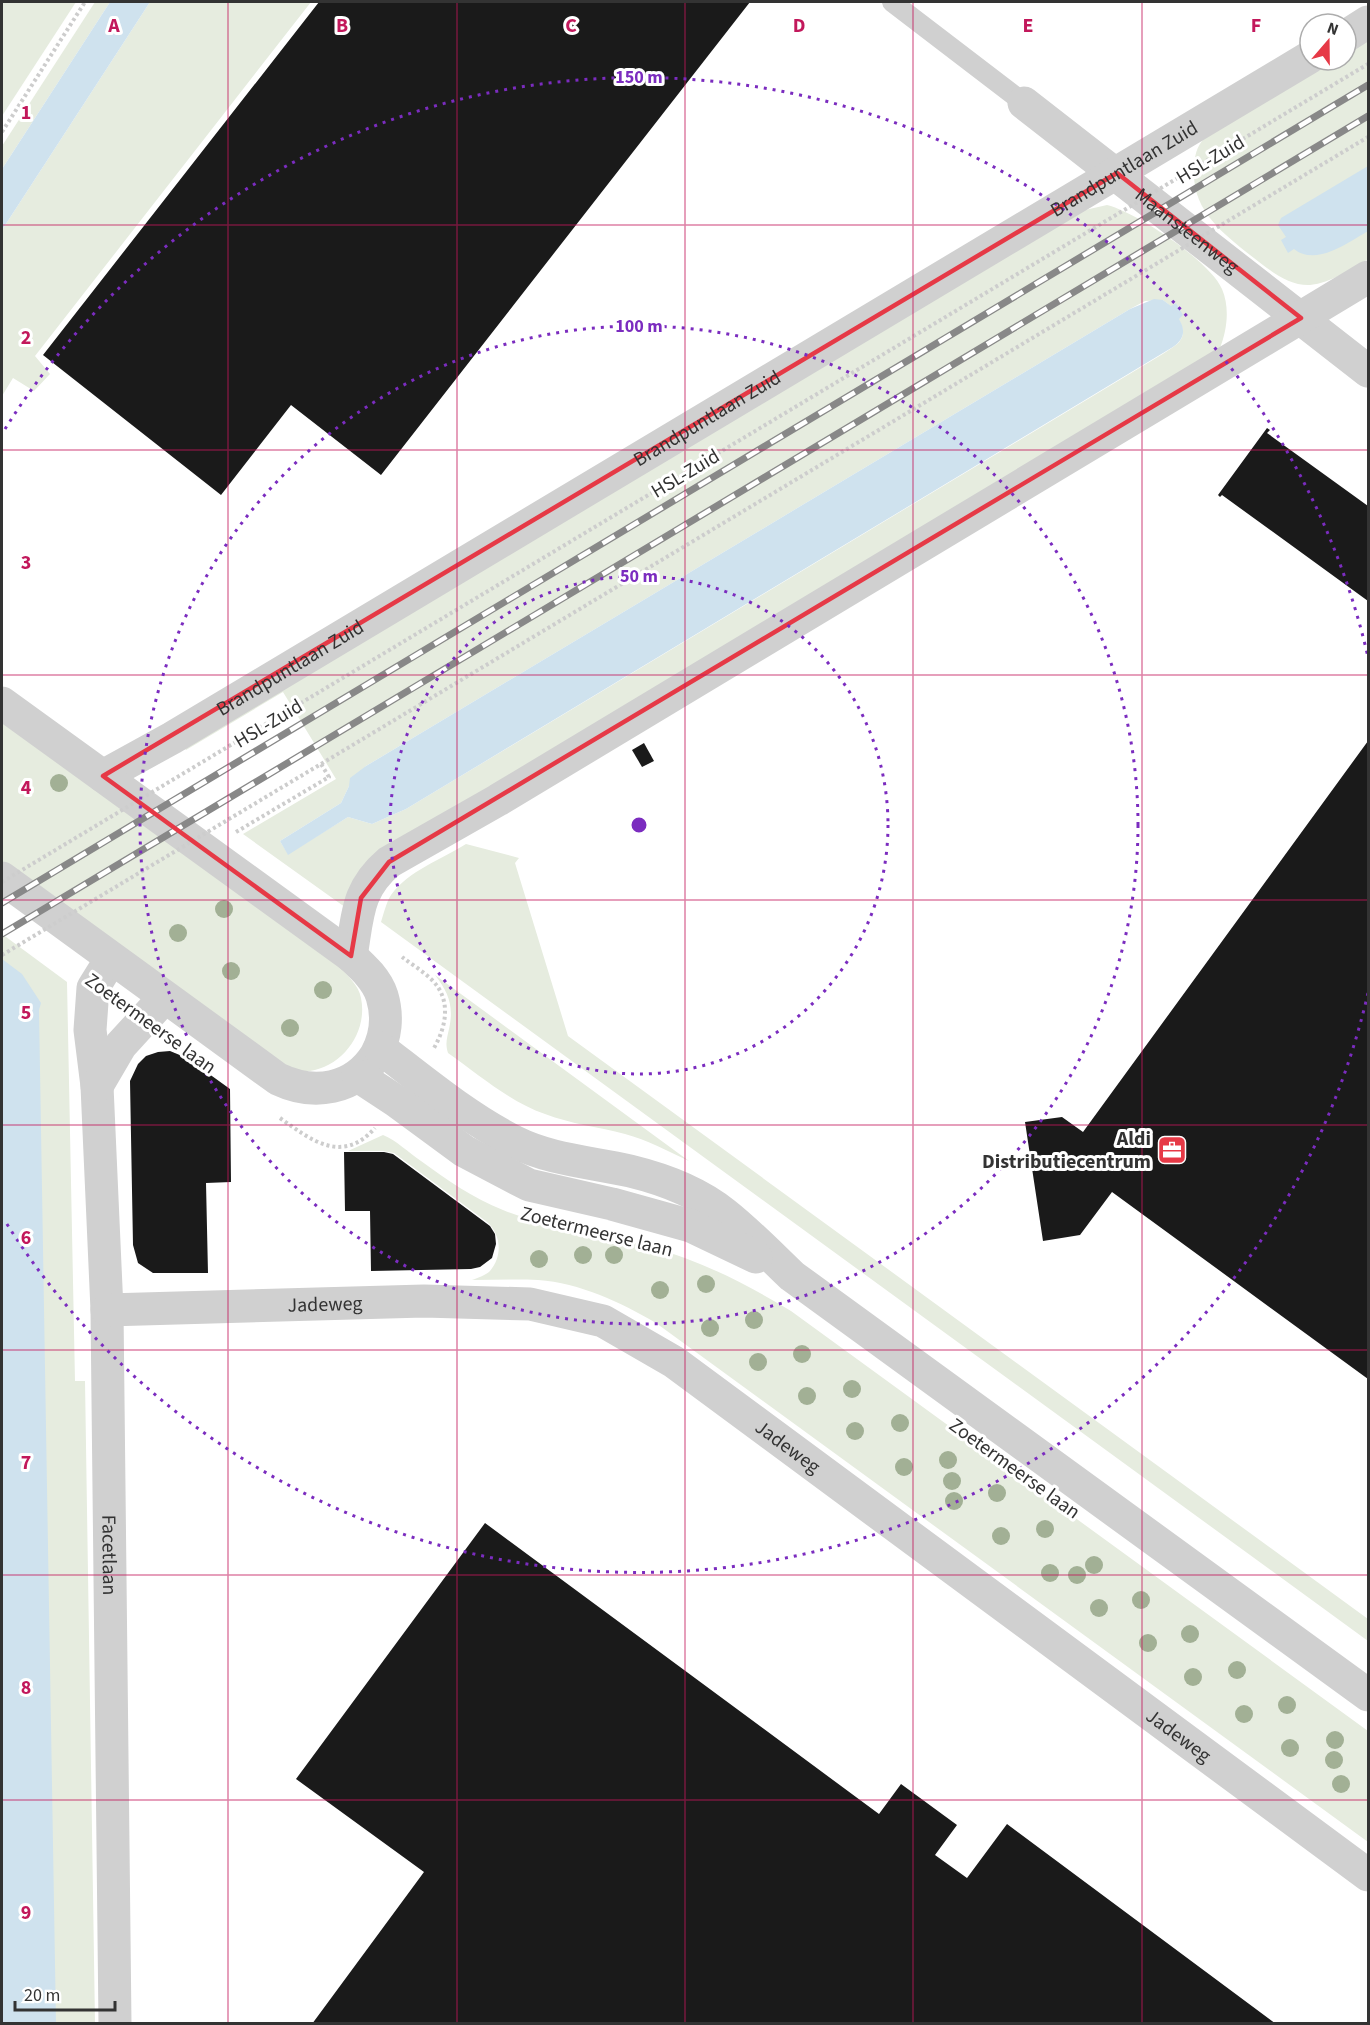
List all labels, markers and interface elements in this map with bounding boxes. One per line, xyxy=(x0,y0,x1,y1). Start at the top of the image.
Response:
text: A xyxy=(107,12,120,40)
text: B xyxy=(336,12,348,40)
text: C xyxy=(565,12,577,40)
text: D xyxy=(793,12,805,40)
text: E xyxy=(1023,12,1033,40)
text: F xyxy=(1251,12,1261,40)
north arrow xyxy=(1298,12,1358,72)
text: N xyxy=(1324,17,1342,41)
text: 150 m xyxy=(615,65,663,90)
text: 1 xyxy=(21,99,31,127)
street label: Brandpuntlaan Zuid xyxy=(1045,114,1203,224)
street label: HSL-Zuid xyxy=(1171,128,1250,191)
street label: Maansteenweg xyxy=(1129,182,1245,280)
text: 100 m xyxy=(615,314,663,339)
text: 2 xyxy=(21,324,31,352)
street label: Brandpuntlaan Zuid xyxy=(628,364,786,474)
street label: HSL-Zuid xyxy=(646,442,725,505)
text: 3 xyxy=(21,549,31,577)
text: 50 m xyxy=(620,564,658,589)
street label: Brandpuntlaan Zuid xyxy=(211,613,369,723)
street label: HSL-Zuid xyxy=(229,692,308,755)
text: 4 xyxy=(21,774,32,802)
centre of rings xyxy=(629,815,649,835)
street label: Zoetermeerse laan xyxy=(79,967,222,1081)
text: 5 xyxy=(21,999,31,1027)
place label: Aldi Distributiecentrum xyxy=(982,1125,1151,1176)
office icon: Aldi Distributiecentrum xyxy=(1156,1134,1188,1166)
street label: Zoetermeerse laan xyxy=(518,1200,676,1264)
text: 6 xyxy=(21,1224,31,1252)
street label: Jadeweg xyxy=(287,1290,363,1320)
street label: Zoetermeerse laan xyxy=(943,1412,1086,1526)
street label: Jadeweg xyxy=(749,1414,826,1481)
text: 7 xyxy=(21,1449,31,1477)
street label: Facetlaan xyxy=(94,1515,123,1596)
text: 8 xyxy=(21,1674,31,1702)
street label: Jadeweg xyxy=(1140,1702,1217,1770)
text: 9 xyxy=(21,1899,31,1927)
scale bar xyxy=(15,1974,116,2012)
text: 20 m xyxy=(24,1983,60,2008)

